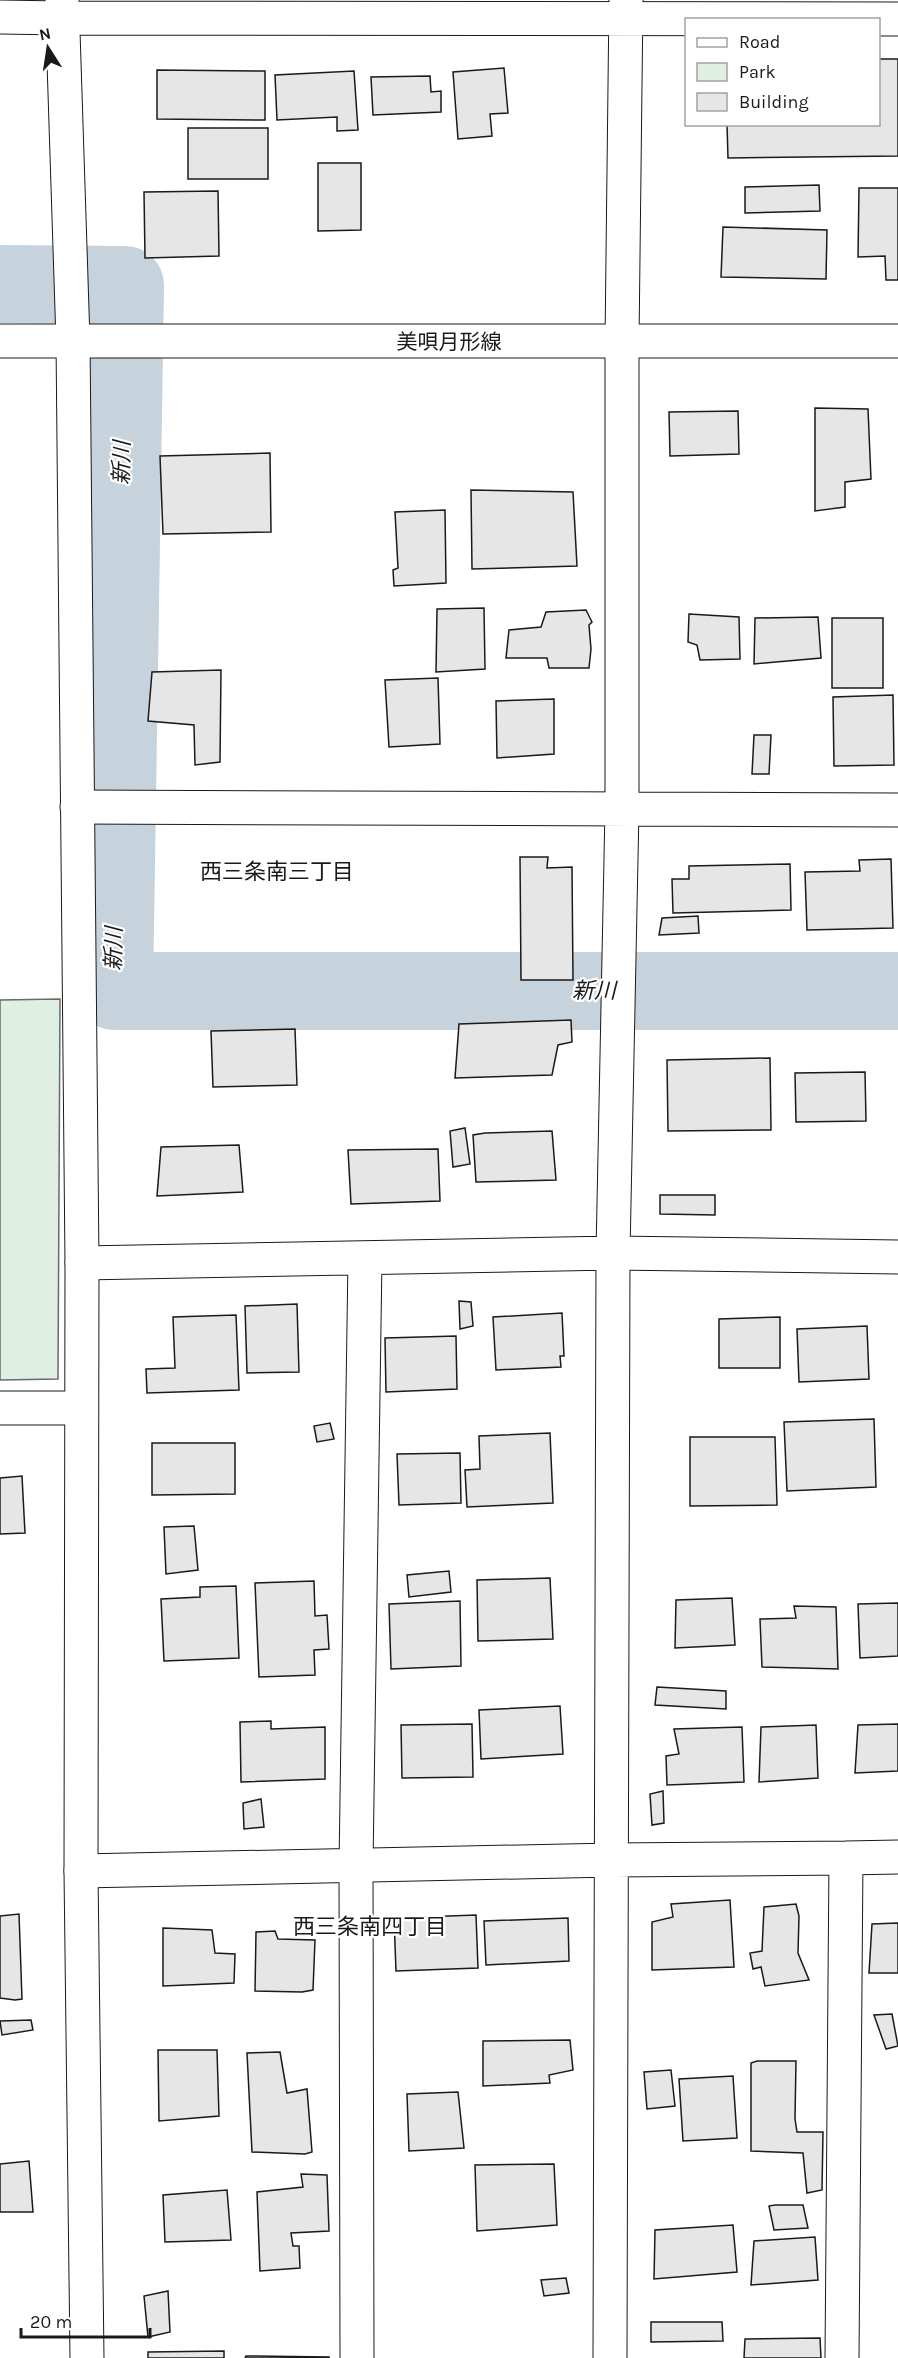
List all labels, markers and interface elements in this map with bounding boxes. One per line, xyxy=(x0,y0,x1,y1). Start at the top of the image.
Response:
north arrow xyxy=(18,18,78,78)
legend xyxy=(685,18,880,126)
text: N xyxy=(37,23,53,44)
text: Road xyxy=(739,31,780,53)
text: Park xyxy=(739,61,776,83)
text: Building xyxy=(739,91,809,113)
street label: 美唄月形線 xyxy=(397,330,502,354)
water label: 新川 xyxy=(109,439,135,485)
district label: 西三条南三丁目 xyxy=(200,859,354,885)
water label: 新川 xyxy=(101,925,127,971)
water label: 新川 xyxy=(572,978,618,1004)
district label: 西三条南四丁目 xyxy=(293,1914,447,1940)
scale bar xyxy=(21,2301,150,2339)
text: 20 m xyxy=(30,2311,72,2333)

